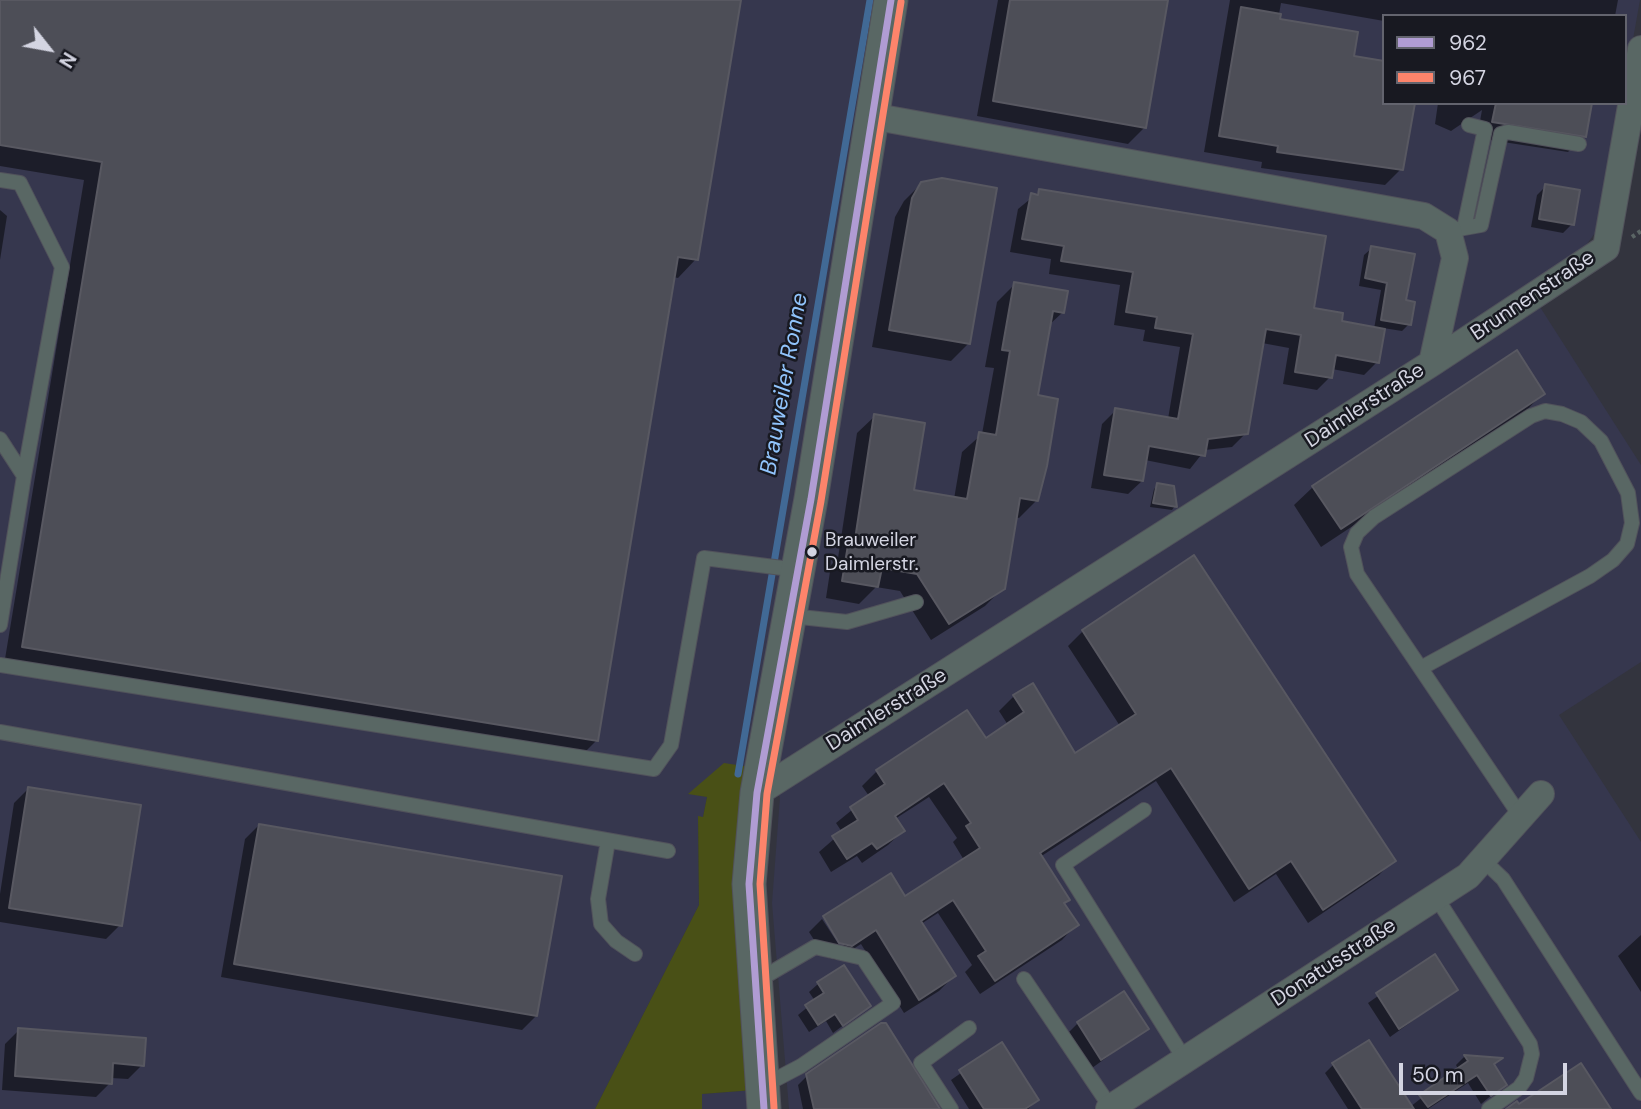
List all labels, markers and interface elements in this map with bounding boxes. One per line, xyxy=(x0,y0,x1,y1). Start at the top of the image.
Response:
north arrow xyxy=(14,14,84,84)
legend xyxy=(1382,14,1627,105)
text: 962 xyxy=(1449,29,1487,57)
text: N xyxy=(53,48,82,72)
text: 967 xyxy=(1449,64,1486,92)
street label: Brunnenstraße xyxy=(1466,245,1600,347)
water label: Brauweiler Ronne xyxy=(755,291,815,477)
street label: Daimlerstraße xyxy=(1301,358,1429,454)
place label: Brauweiler Daimlerstr. xyxy=(825,530,919,574)
marker: Brauweiler Daimlerstr. xyxy=(805,545,819,559)
street label: Daimlerstraße xyxy=(822,663,952,757)
street label: Donatusstraße xyxy=(1267,913,1401,1013)
scale bar xyxy=(1403,1050,1571,1094)
text: 50 m xyxy=(1412,1061,1463,1089)

